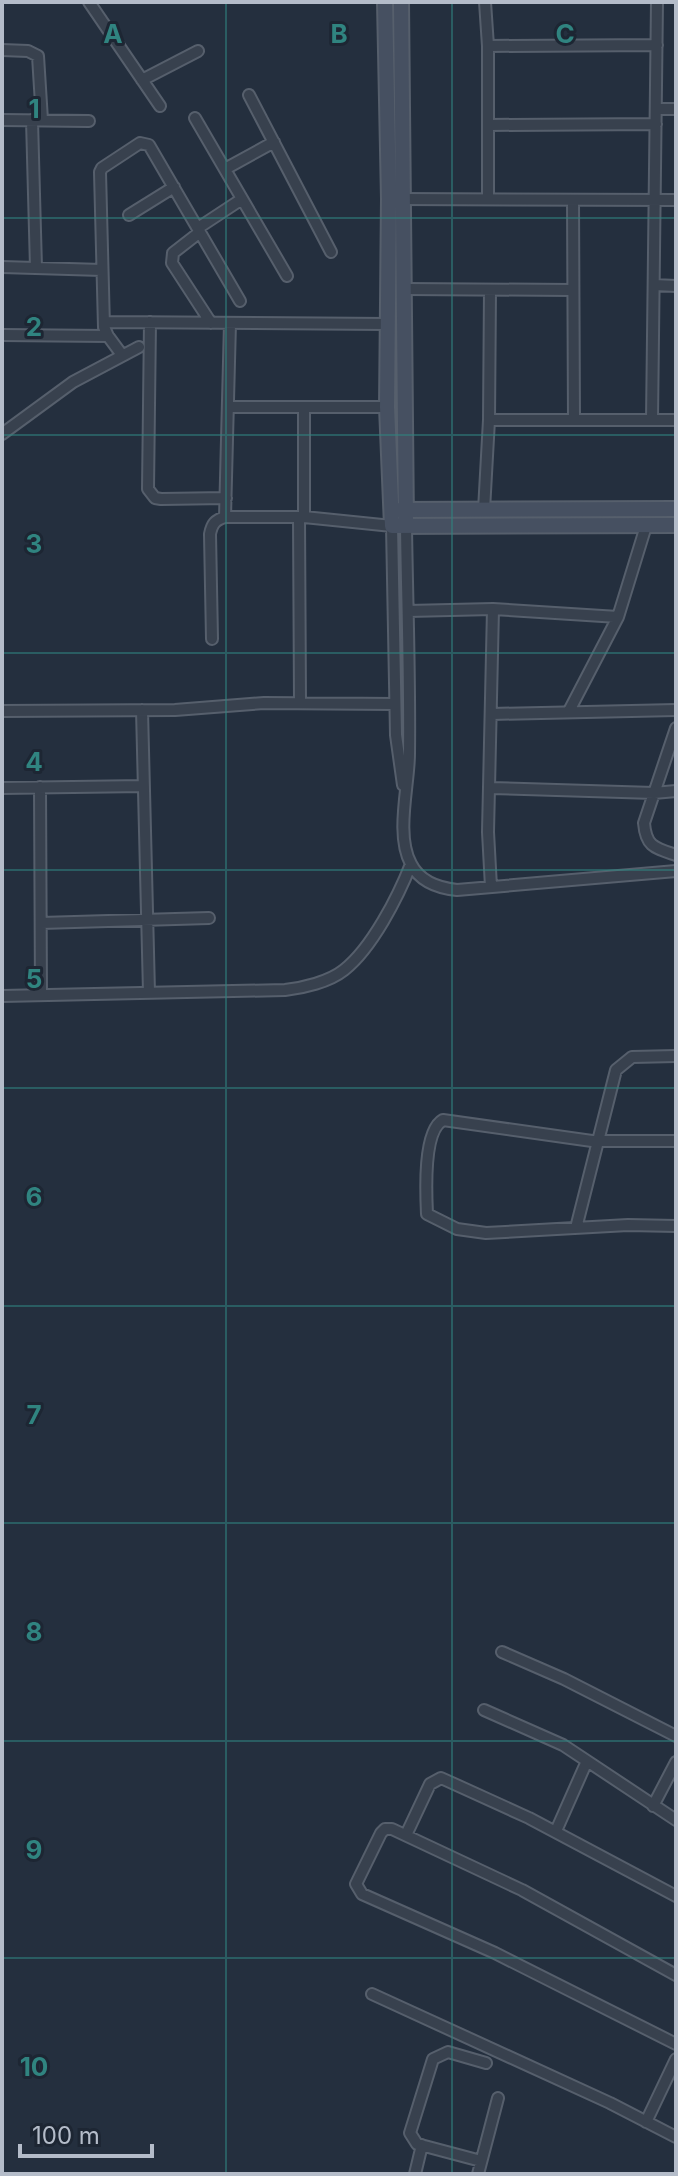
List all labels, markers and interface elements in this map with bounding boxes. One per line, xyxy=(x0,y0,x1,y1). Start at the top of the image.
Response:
text: A xyxy=(103,18,123,49)
text: B xyxy=(330,18,348,49)
text: C xyxy=(555,18,575,49)
text: 1 xyxy=(28,93,40,124)
text: 2 xyxy=(26,311,42,342)
text: 3 xyxy=(26,528,42,559)
text: 4 xyxy=(25,746,43,777)
text: 5 xyxy=(26,963,42,994)
text: 6 xyxy=(26,1181,42,1212)
text: 7 xyxy=(26,1399,42,1430)
text: 8 xyxy=(26,1616,42,1647)
text: 9 xyxy=(26,1834,42,1865)
text: 10 xyxy=(20,2051,48,2082)
scale bar xyxy=(20,2108,152,2158)
text: 100 m xyxy=(32,2121,100,2150)

